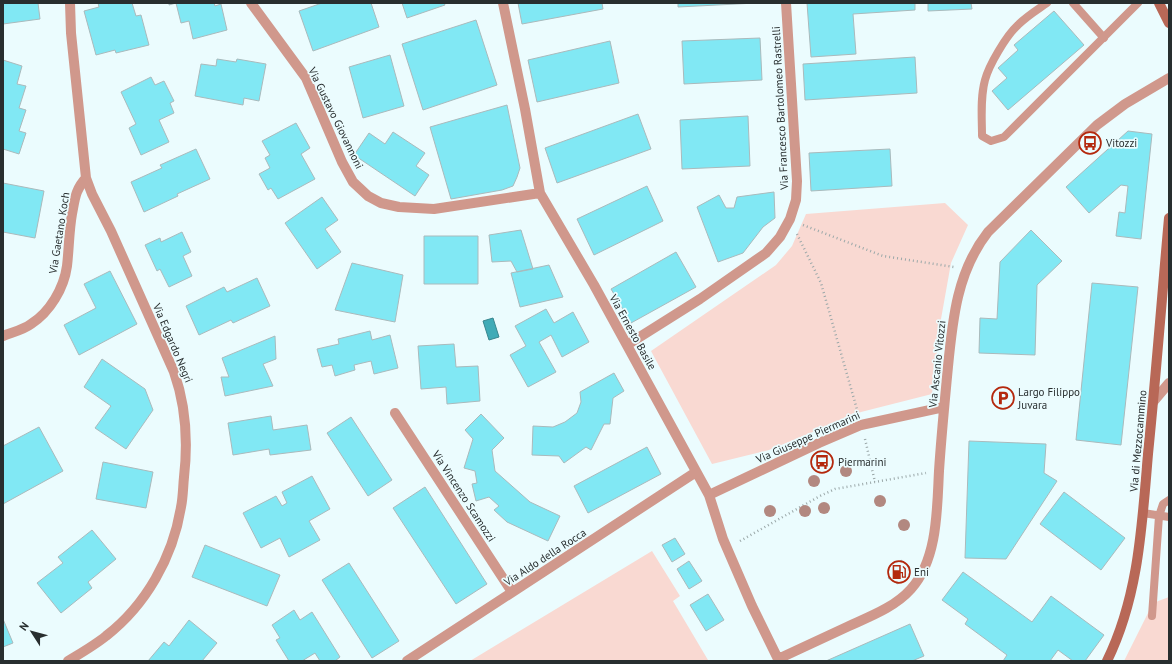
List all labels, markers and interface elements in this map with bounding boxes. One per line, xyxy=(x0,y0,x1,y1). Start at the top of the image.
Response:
street label: Via Francesco Bartolomeo Rastrelli xyxy=(769,26,791,191)
street label: Via Gustavo Giovannoni xyxy=(305,64,367,171)
bus stop icon: Vitozzi xyxy=(1077,130,1103,156)
place label: Vitozzi xyxy=(1105,136,1137,150)
street label: Via Gaetano Koch xyxy=(45,191,72,276)
street label: Via Ernesto Basile xyxy=(606,291,660,373)
street label: Via Edgardo Negri xyxy=(150,300,196,385)
street label: Via Ascanio Vitozzi xyxy=(925,320,949,409)
parking icon: Largo Filippo Juvara xyxy=(990,385,1016,411)
place label: Largo Filippo Juvara xyxy=(1017,385,1080,412)
street label: Via di Mezzocammino xyxy=(1126,389,1149,494)
street label: Via Giuseppe Piermarini xyxy=(754,408,862,466)
street label: Via Vincenzo Scamozzi xyxy=(429,447,499,544)
bus stop icon: Piermarini xyxy=(809,449,835,475)
place label: Piermarini xyxy=(838,455,886,469)
street label: Via Aldo della Rocca xyxy=(501,525,589,589)
fuel station icon: Eni xyxy=(886,559,912,585)
place label: Eni xyxy=(914,565,929,579)
north arrow xyxy=(12,612,52,652)
text: N xyxy=(16,619,32,633)

